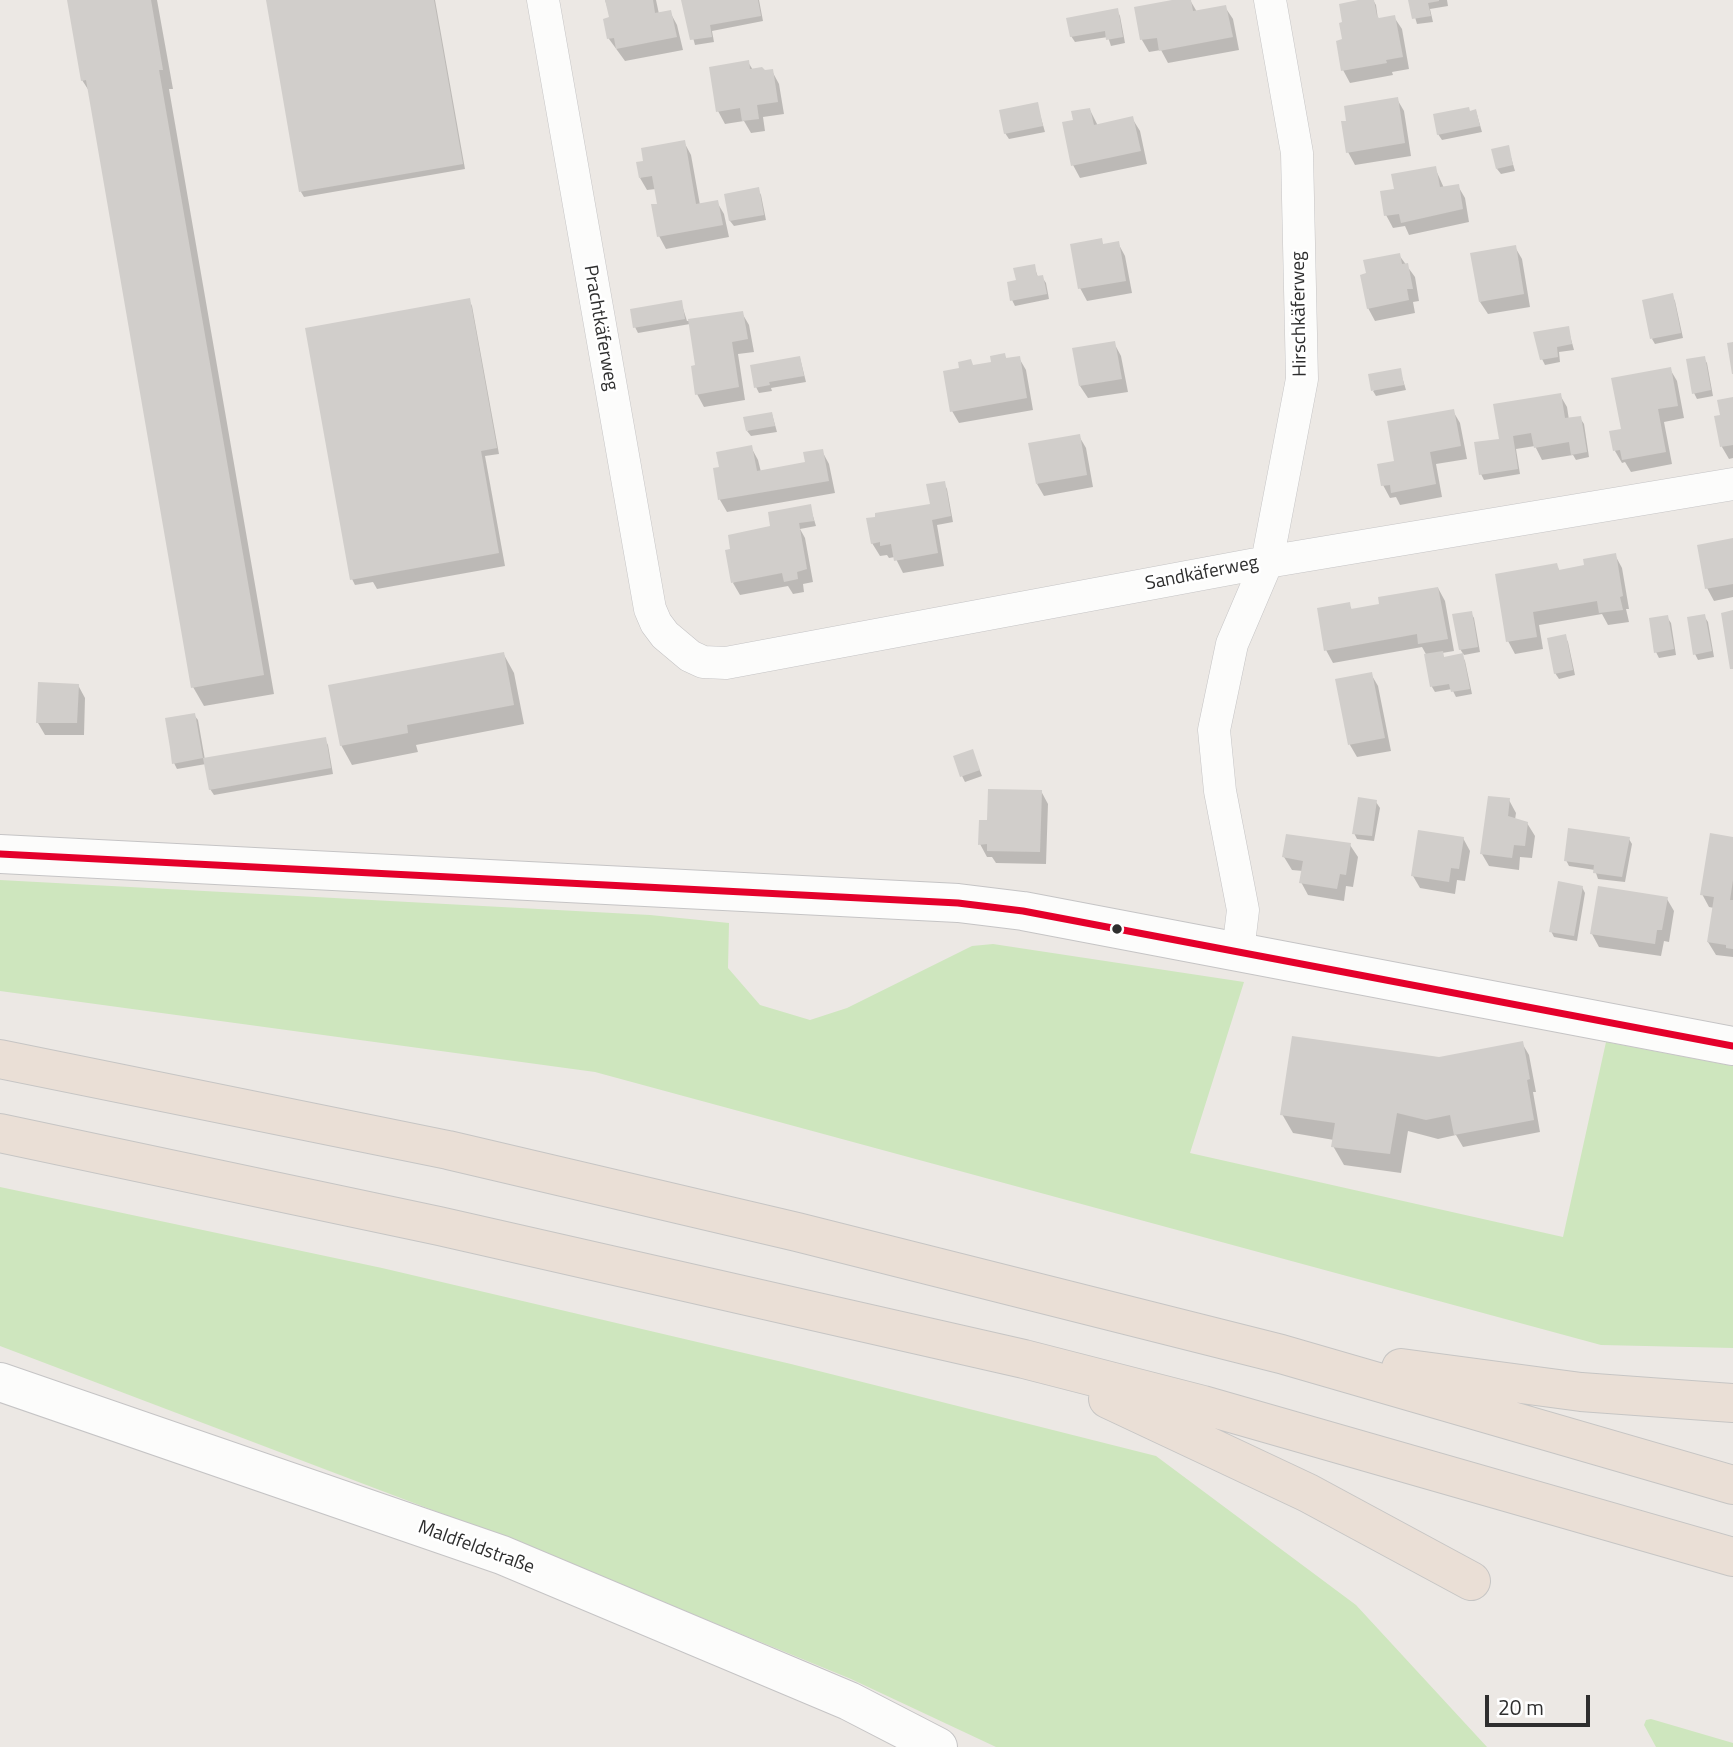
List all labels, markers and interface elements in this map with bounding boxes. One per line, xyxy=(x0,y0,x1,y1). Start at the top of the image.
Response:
street label: Hirschkäferweg xyxy=(1288,251,1312,377)
street label: Prachtkäferweg xyxy=(578,263,622,393)
street label: Sandkäferweg xyxy=(1144,552,1260,596)
unlabelled marker xyxy=(1110,922,1124,936)
street label: Maldfeldstraße xyxy=(415,1516,537,1580)
scale bar xyxy=(1488,1680,1593,1724)
text: 20 m xyxy=(1498,1691,1544,1723)

